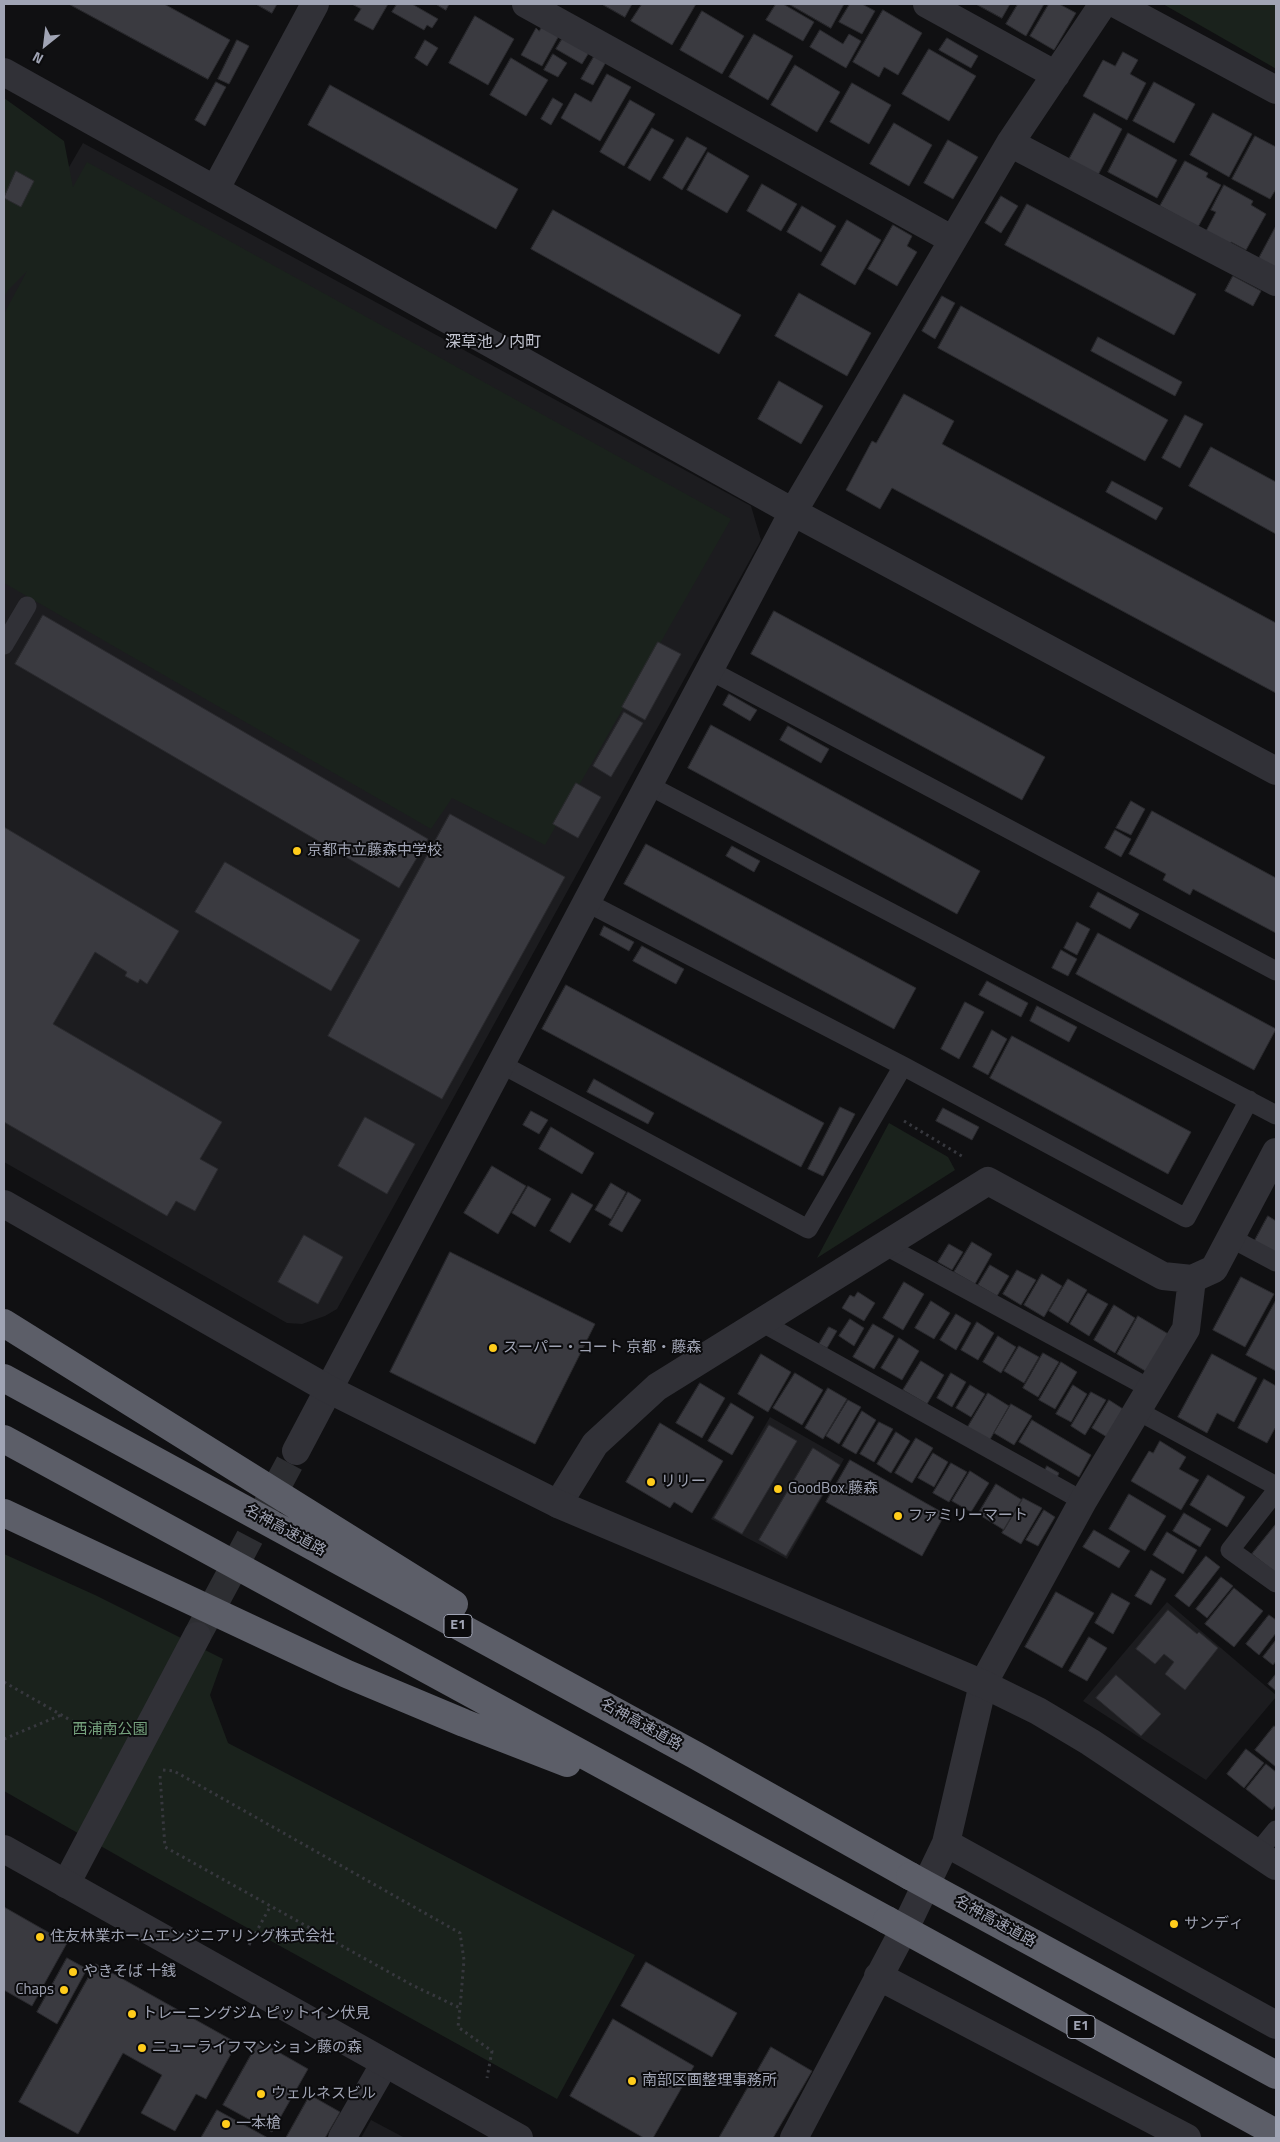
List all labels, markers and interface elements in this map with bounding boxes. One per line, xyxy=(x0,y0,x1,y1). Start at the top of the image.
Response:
north arrow xyxy=(20,20,70,70)
text: N xyxy=(28,47,47,70)
district label: 深草池ノ内町 xyxy=(445,333,541,353)
place label: 京都市立藤森中学校 xyxy=(307,842,442,860)
marker: 京都市立藤森中学校 xyxy=(291,845,303,857)
place label: スーパー・コート 京都・藤森 xyxy=(503,1339,701,1357)
marker: スーパー・コート 京都・藤森 xyxy=(487,1342,499,1354)
place label: リリー xyxy=(661,1473,706,1491)
marker: リリー xyxy=(645,1476,657,1488)
place label: GoodBox.藤森 xyxy=(788,1480,878,1498)
marker: GoodBox.藤森 xyxy=(772,1483,784,1495)
street label: 名神高速道路 xyxy=(241,1501,329,1561)
place label: ファミリーマート xyxy=(908,1507,1028,1525)
marker: ファミリーマート xyxy=(892,1510,904,1522)
road number: E1 xyxy=(444,1614,472,1638)
street label: 名神高速道路 xyxy=(597,1695,685,1755)
park label: 西浦南公園 xyxy=(73,1721,147,1739)
street label: 名神高速道路 xyxy=(951,1892,1039,1952)
place label: サンディ xyxy=(1184,1915,1244,1933)
marker: サンディ xyxy=(1168,1918,1180,1930)
place label: 住友林業ホームエンジニアリング株式会社 xyxy=(50,1928,335,1946)
marker: 住友林業ホームエンジニアリング株式会社 xyxy=(34,1931,46,1943)
place label: やきそば 十銭 xyxy=(83,1963,176,1981)
marker: やきそば 十銭 xyxy=(67,1966,79,1978)
place label: Chaps xyxy=(15,1981,54,1999)
marker: Chaps xyxy=(58,1984,70,1996)
place label: トレーニングジム ピットイン伏見 xyxy=(142,2005,370,2023)
marker: トレーニングジム ピットイン伏見 xyxy=(126,2008,138,2020)
road number: E1 xyxy=(1067,2015,1095,2038)
place label: ニューライフマンション藤の森 xyxy=(152,2039,362,2057)
marker: ニューライフマンション藤の森 xyxy=(136,2042,148,2054)
place label: 南部区画整理事務所 xyxy=(642,2072,777,2090)
marker: 南部区画整理事務所 xyxy=(626,2075,638,2087)
place label: ウェルネスビル xyxy=(271,2085,376,2103)
marker: ウェルネスビル xyxy=(255,2088,267,2100)
place label: 一本槍 xyxy=(236,2115,281,2133)
marker: 一本槍 xyxy=(220,2118,232,2130)

